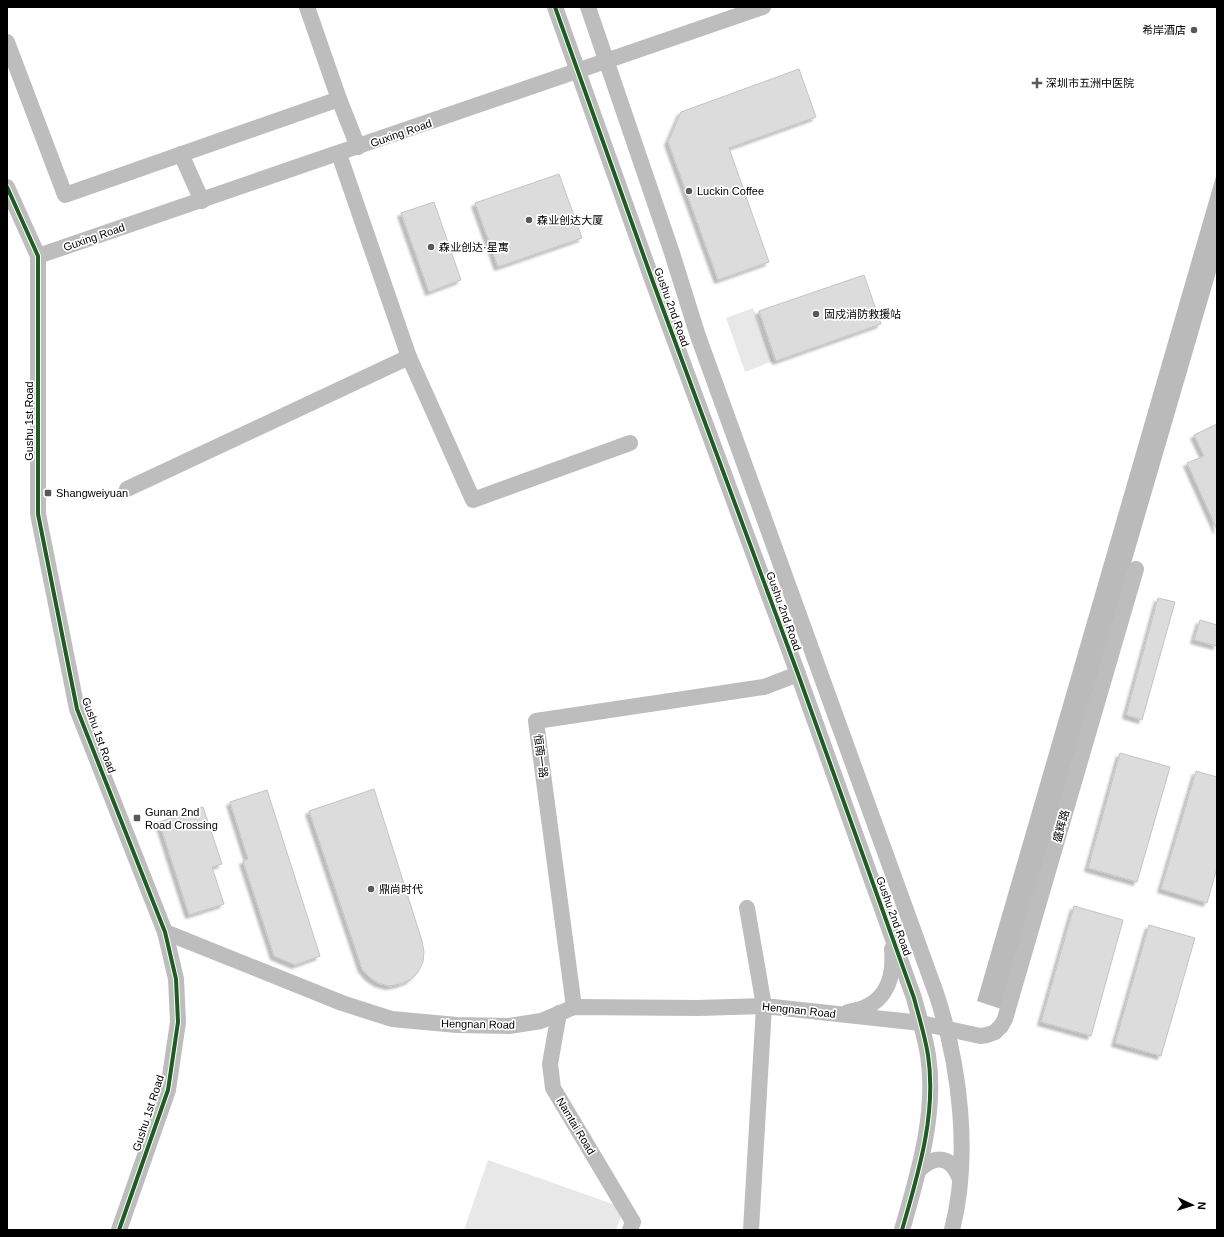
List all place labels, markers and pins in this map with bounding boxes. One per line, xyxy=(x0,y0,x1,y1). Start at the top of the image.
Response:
place label: 希岸酒店 xyxy=(1142,24,1186,36)
marker: 希岸酒店 xyxy=(1189,25,1199,35)
marker: 深圳市五洲中医院 xyxy=(1031,77,1043,89)
place label: 深圳市五洲中医院 xyxy=(1046,77,1134,89)
place label: Luckin Coffee xyxy=(697,185,764,197)
marker: Luckin Coffee xyxy=(684,186,694,196)
place label: 森业创达大厦 xyxy=(537,214,603,226)
marker: 森业创达大厦 xyxy=(524,215,534,225)
place label: 森业创达·星寓 xyxy=(439,241,509,253)
marker: 森业创达·星寓 xyxy=(426,242,436,252)
place label: 固戍消防救援站 xyxy=(824,308,901,320)
marker: 固戍消防救援站 xyxy=(811,309,821,319)
place label: Shangweiyuan xyxy=(56,487,128,499)
marker: Shangweiyuan xyxy=(43,488,53,498)
place label: Gunan 2nd Road Crossing xyxy=(145,806,218,831)
marker: Gunan 2nd Road Crossing xyxy=(132,813,142,823)
place label: 鼎尚时代 xyxy=(379,883,423,895)
marker: 鼎尚时代 xyxy=(366,884,376,894)

